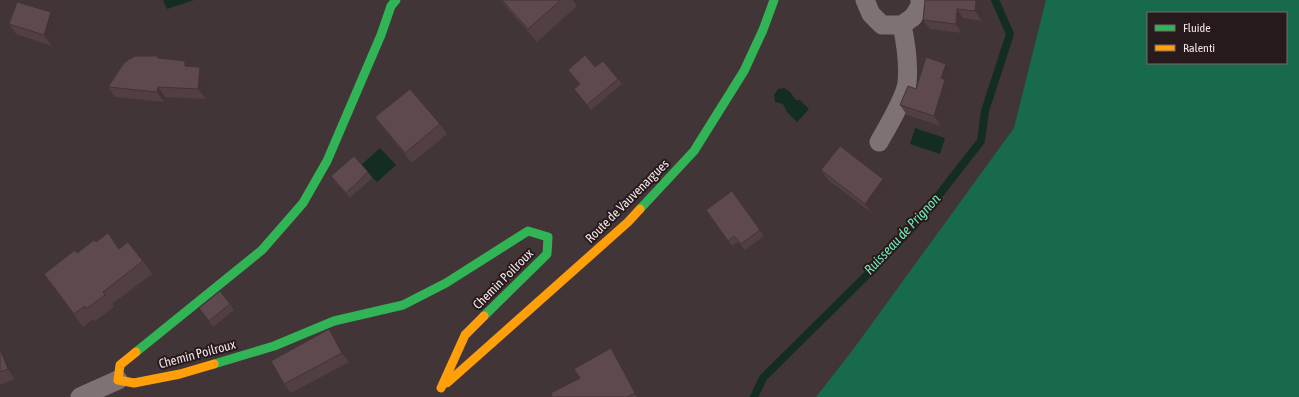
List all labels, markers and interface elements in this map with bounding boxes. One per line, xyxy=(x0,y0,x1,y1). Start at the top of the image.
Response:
legend xyxy=(1147,12,1287,64)
text: Fluide xyxy=(1183,21,1211,35)
text: Ralenti xyxy=(1183,41,1215,55)
street label: Route de Vauvenargues xyxy=(582,156,672,246)
water label: Ruisseau de Prignon xyxy=(861,190,943,277)
street label: Chemin Poilroux xyxy=(470,245,537,312)
street label: Chemin Poilroux xyxy=(157,336,238,371)

